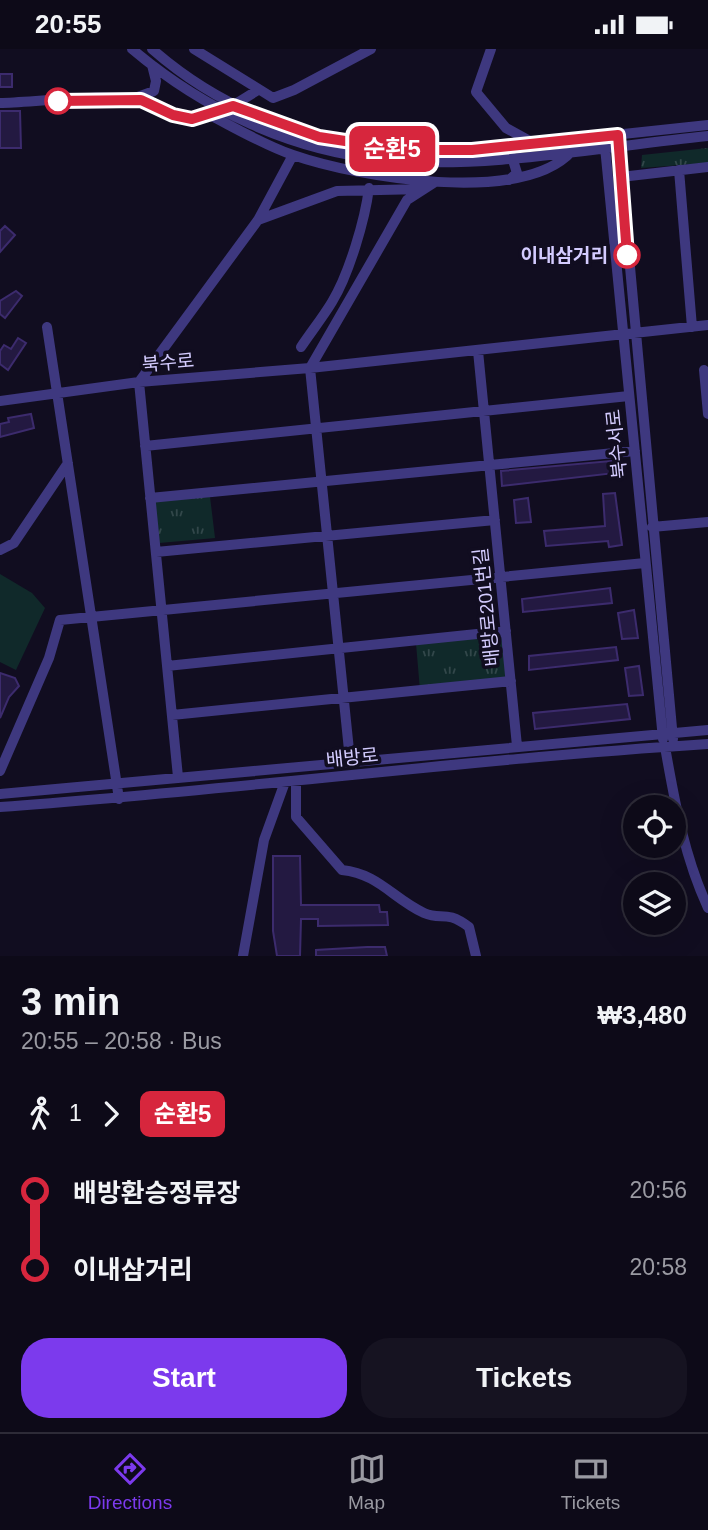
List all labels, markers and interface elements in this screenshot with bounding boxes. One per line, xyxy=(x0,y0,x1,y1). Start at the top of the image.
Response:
text: 20:55 xyxy=(35,9,102,39)
unlabelled marker xyxy=(45,88,71,114)
line badge: 순환5 xyxy=(352,126,432,172)
text: 순환5 xyxy=(363,135,421,162)
marker: 이내삼거리 xyxy=(614,242,640,268)
place label: 이내삼거리 xyxy=(521,245,608,266)
street label: 북수로 xyxy=(141,350,195,375)
street label: 북수서로 xyxy=(602,408,631,480)
street label: 배방로201번길 xyxy=(470,547,503,667)
street label: 배방로 xyxy=(325,744,379,771)
map controls xyxy=(623,795,686,935)
button: locate xyxy=(623,795,686,858)
button: layers xyxy=(623,872,686,935)
text: 3 min xyxy=(21,981,120,1023)
text: ₩3,480 xyxy=(597,1000,687,1030)
text: 20:55 – 20:58 · Bus xyxy=(21,1028,222,1054)
icon: walk xyxy=(21,1095,59,1133)
icon: forward xyxy=(92,1095,130,1133)
text: 1 xyxy=(69,1100,82,1126)
text: 순환5 xyxy=(154,1100,211,1127)
text: 20:56 xyxy=(629,1177,687,1203)
text: 배방환승정류장 xyxy=(73,1178,240,1208)
text: 20:58 xyxy=(629,1254,687,1280)
text: 이내삼거리 xyxy=(73,1255,193,1285)
button: Start xyxy=(21,1338,347,1418)
button: Tickets xyxy=(361,1338,687,1418)
tab: Directions xyxy=(88,1450,172,1514)
tab: Map xyxy=(348,1450,386,1514)
tab: Tickets xyxy=(561,1450,620,1514)

